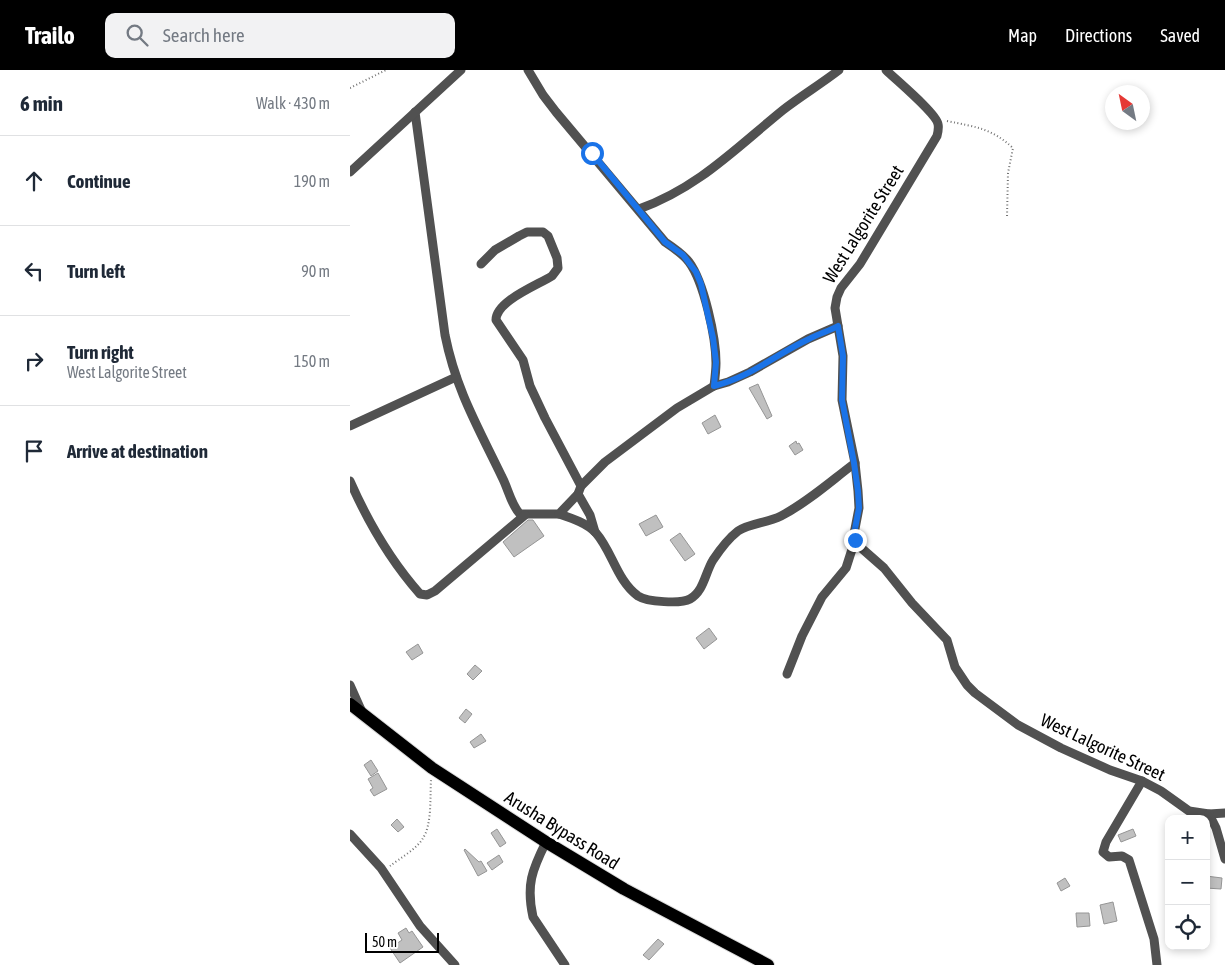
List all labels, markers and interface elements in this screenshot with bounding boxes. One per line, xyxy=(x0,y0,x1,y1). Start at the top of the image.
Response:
search box xyxy=(105,13,455,58)
icon: search xyxy=(123,21,151,49)
text: Trailo xyxy=(25,22,75,49)
text: Search here xyxy=(163,24,245,46)
text: Map xyxy=(1008,25,1037,46)
text: Directions xyxy=(1065,25,1132,46)
text: Saved xyxy=(1160,25,1200,46)
north arrow xyxy=(1105,85,1150,130)
text: 6 min xyxy=(20,91,63,115)
text: Walk · 430 m xyxy=(256,94,330,112)
route start xyxy=(581,142,604,165)
street label: West Lalgorite Street xyxy=(818,161,908,287)
icon: ahead xyxy=(20,167,48,195)
text: Continue xyxy=(67,170,131,192)
text: 190 m xyxy=(294,172,330,190)
icon: left xyxy=(20,257,48,285)
text: Turn left xyxy=(67,260,125,282)
text: 90 m xyxy=(301,262,330,280)
text: Turn right xyxy=(67,341,134,363)
icon: right xyxy=(20,347,48,375)
text: 150 m xyxy=(294,352,330,370)
text: West Lalgorite Street xyxy=(67,363,187,381)
icon: arrive xyxy=(20,437,48,465)
text: Arrive at destination xyxy=(67,440,208,462)
route end xyxy=(844,529,867,552)
street label: West Lalgorite Street xyxy=(1037,709,1169,785)
street label: Arusha Bypass Road xyxy=(501,786,623,874)
map controls xyxy=(1165,815,1210,950)
button: + xyxy=(1165,815,1210,860)
button: − xyxy=(1165,860,1210,905)
button: locate xyxy=(1165,905,1210,950)
scale bar xyxy=(365,930,439,953)
text: 50 m xyxy=(372,934,397,950)

